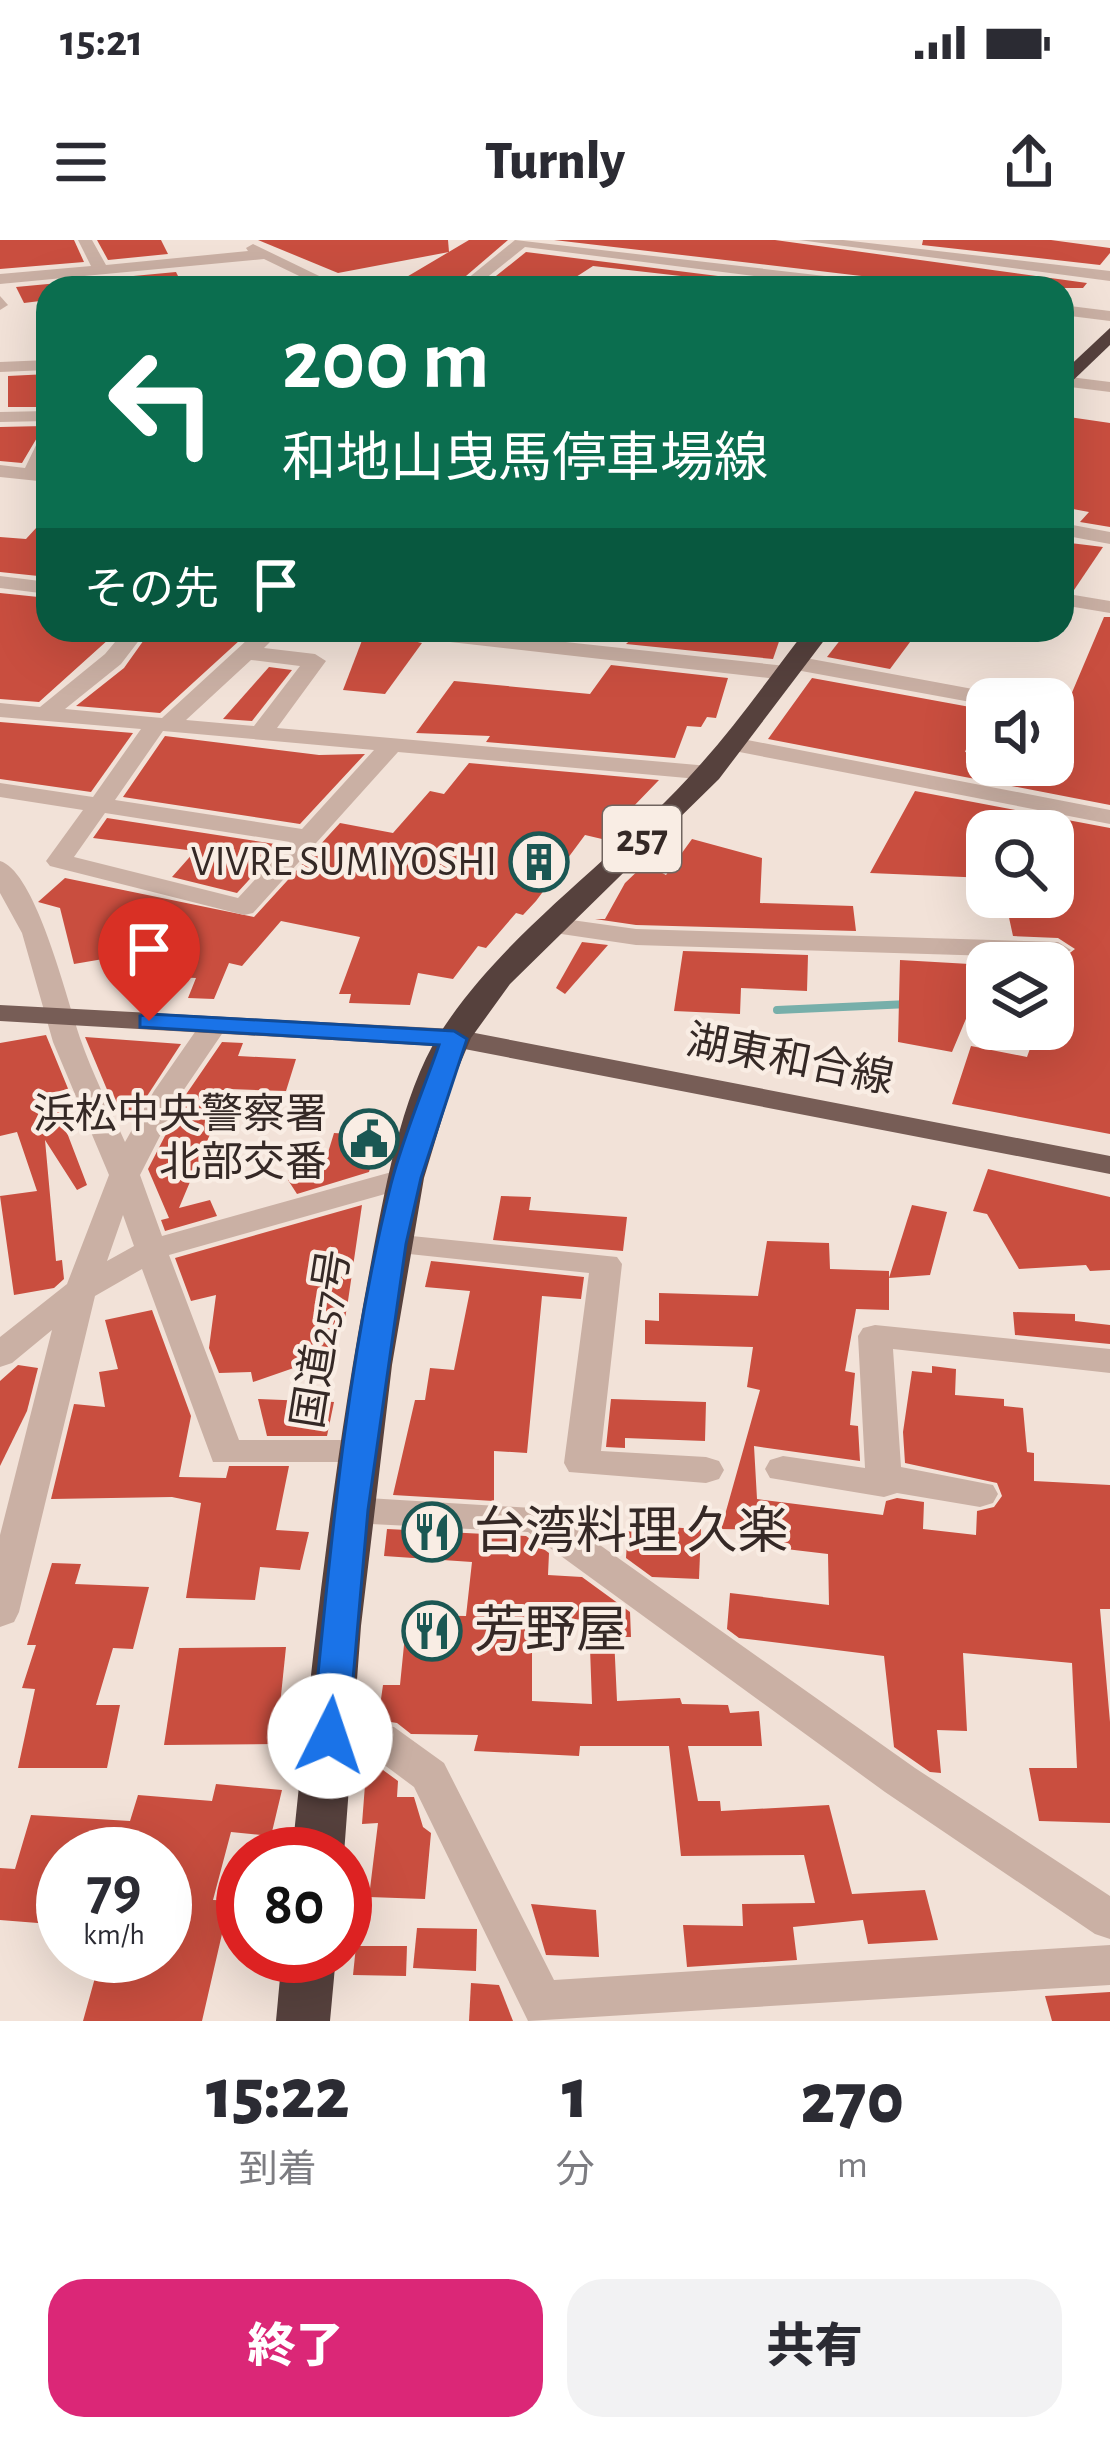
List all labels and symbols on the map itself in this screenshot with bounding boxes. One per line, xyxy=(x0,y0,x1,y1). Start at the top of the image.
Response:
road number: 257 xyxy=(603,806,681,872)
building icon: VIVRE SUMIYOSHI xyxy=(508,831,570,893)
place label: VIVRE SUMIYOSHI xyxy=(191,841,497,883)
pin xyxy=(98,898,200,1021)
street label: 湖東和合線 xyxy=(683,1017,897,1101)
place label: 浜松中央警察署 北部交番 xyxy=(33,1092,327,1184)
public building icon: 浜松中央警察署 北部交番 xyxy=(338,1108,400,1170)
street label: 国道257号 xyxy=(285,1246,357,1431)
restaurant icon: 台湾料理 久楽 xyxy=(401,1501,463,1563)
place label: 台湾料理 久楽 xyxy=(474,1504,788,1558)
restaurant icon: 芳野屋 xyxy=(401,1600,463,1662)
place label: 芳野屋 xyxy=(474,1604,627,1657)
position arrow xyxy=(267,1673,393,1799)
speed limit sign: 80 xyxy=(216,1827,372,1983)

